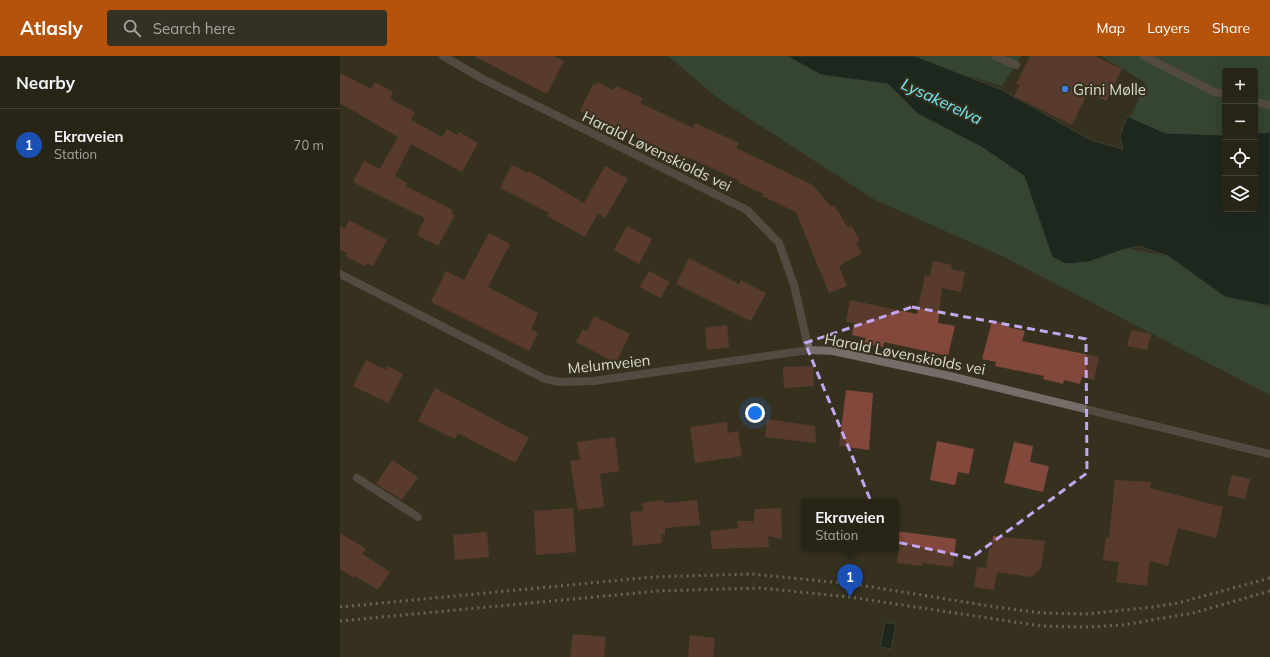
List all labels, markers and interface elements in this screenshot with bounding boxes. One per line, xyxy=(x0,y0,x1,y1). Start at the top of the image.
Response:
search box xyxy=(107,10,387,46)
text: Atlasly xyxy=(20,16,83,40)
icon: search xyxy=(121,17,143,39)
text: Search here xyxy=(153,19,235,38)
text: Map xyxy=(1096,19,1125,37)
text: Layers xyxy=(1147,19,1190,37)
text: Share xyxy=(1212,19,1250,37)
map controls xyxy=(1222,68,1258,212)
button: + xyxy=(1222,68,1258,104)
text: Nearby xyxy=(16,72,75,93)
water label: Lysakerelva xyxy=(898,74,986,129)
place label: Grini Mølle xyxy=(1073,80,1146,99)
marker: Grini Mølle xyxy=(1060,84,1070,94)
button: − xyxy=(1222,104,1258,140)
street label: Harald Løvenskiolds vei xyxy=(579,107,735,195)
text: Ekraveien xyxy=(54,127,124,146)
text: 1 xyxy=(25,137,33,153)
text: 70 m xyxy=(294,137,324,153)
button: locate xyxy=(1222,140,1258,176)
text: Station xyxy=(54,146,97,162)
button: layers xyxy=(1222,176,1258,212)
street label: Harald Løvenskiolds vei xyxy=(823,329,987,379)
street label: Melumveien xyxy=(567,350,651,378)
your location xyxy=(745,403,765,423)
popup xyxy=(801,499,899,551)
text: Ekraveien xyxy=(815,508,885,527)
text: Station xyxy=(815,527,858,543)
pin: 1 xyxy=(837,564,863,597)

